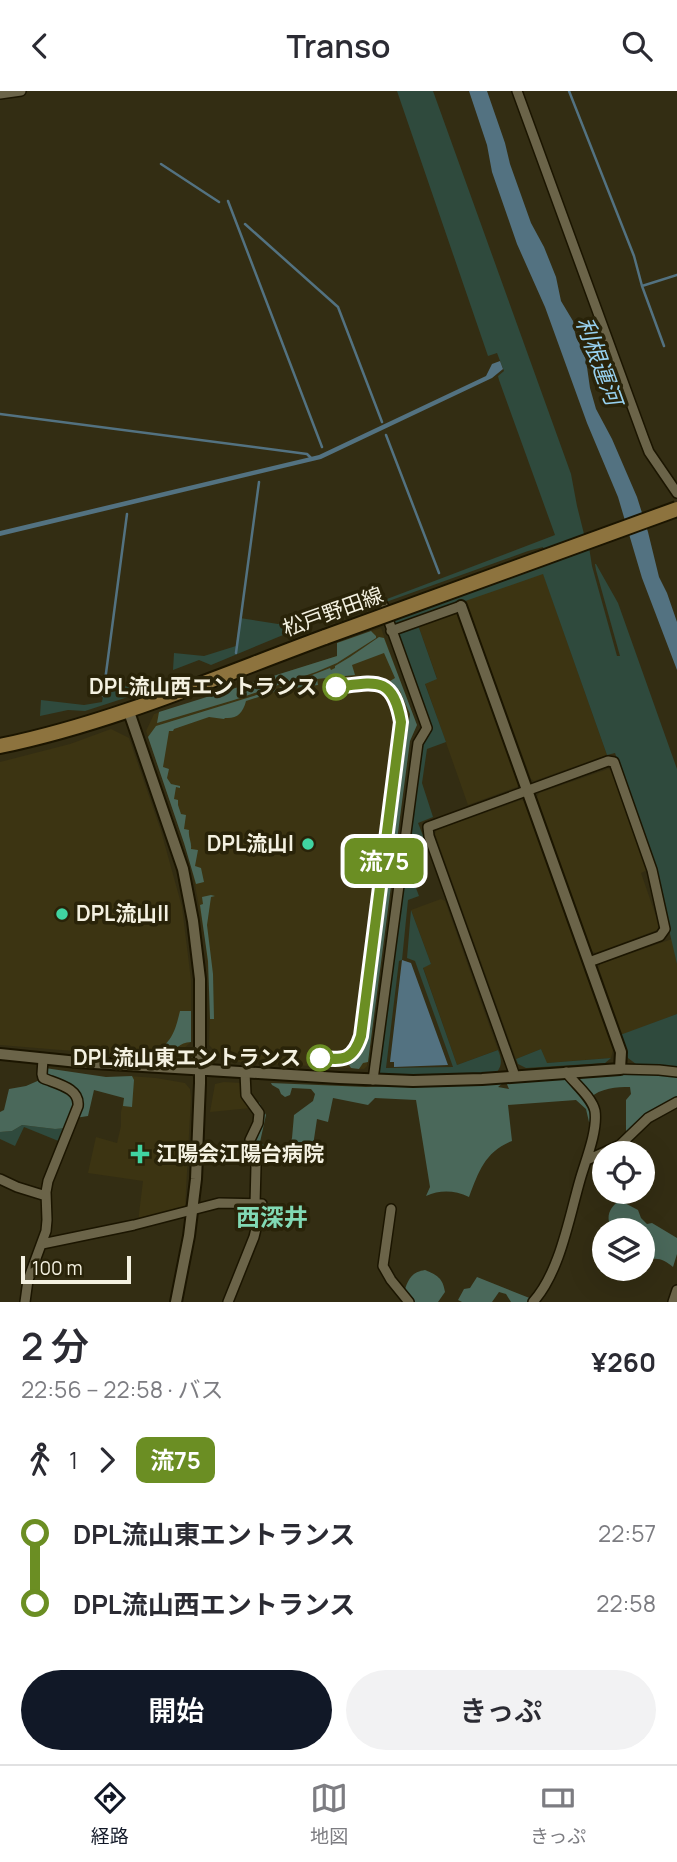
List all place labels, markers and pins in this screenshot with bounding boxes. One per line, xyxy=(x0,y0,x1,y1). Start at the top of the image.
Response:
place label: DPL流山西エントランス xyxy=(89,672,317,700)
marker: DPL流山西エントランス xyxy=(323,674,349,700)
place label: DPL流山I xyxy=(207,829,294,857)
marker: DPL流山I xyxy=(300,836,316,852)
place label: DPL流山II xyxy=(76,899,169,927)
marker: DPL流山II xyxy=(54,906,70,922)
place label: DPL流山東エントランス xyxy=(73,1043,301,1071)
marker: DPL流山東エントランス xyxy=(307,1045,333,1071)
place label: 江陽会江陽台病院 xyxy=(156,1139,324,1167)
marker: 江陽会江陽台病院 xyxy=(130,1144,150,1164)

